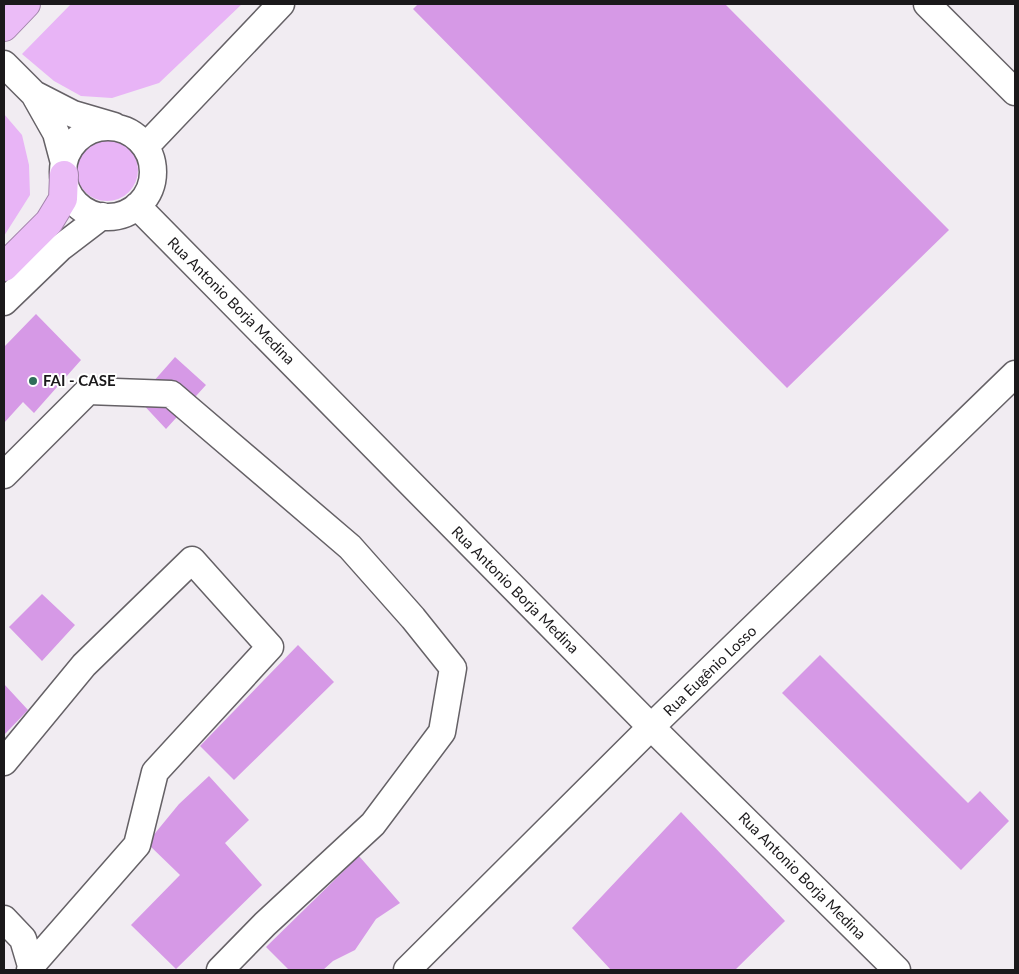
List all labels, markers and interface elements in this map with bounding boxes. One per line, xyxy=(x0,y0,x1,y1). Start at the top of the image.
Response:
street label: Rua Antonio Borja Medina xyxy=(164,233,299,368)
place label: FAI - CASE xyxy=(43,371,116,389)
marker: FAI - CASE xyxy=(27,375,39,387)
street label: Rua Antonio Borja Medina xyxy=(448,522,583,657)
street label: Rua Eugênio Losso xyxy=(659,621,760,719)
street label: Rua Antonio Borja Medina xyxy=(735,808,870,943)

